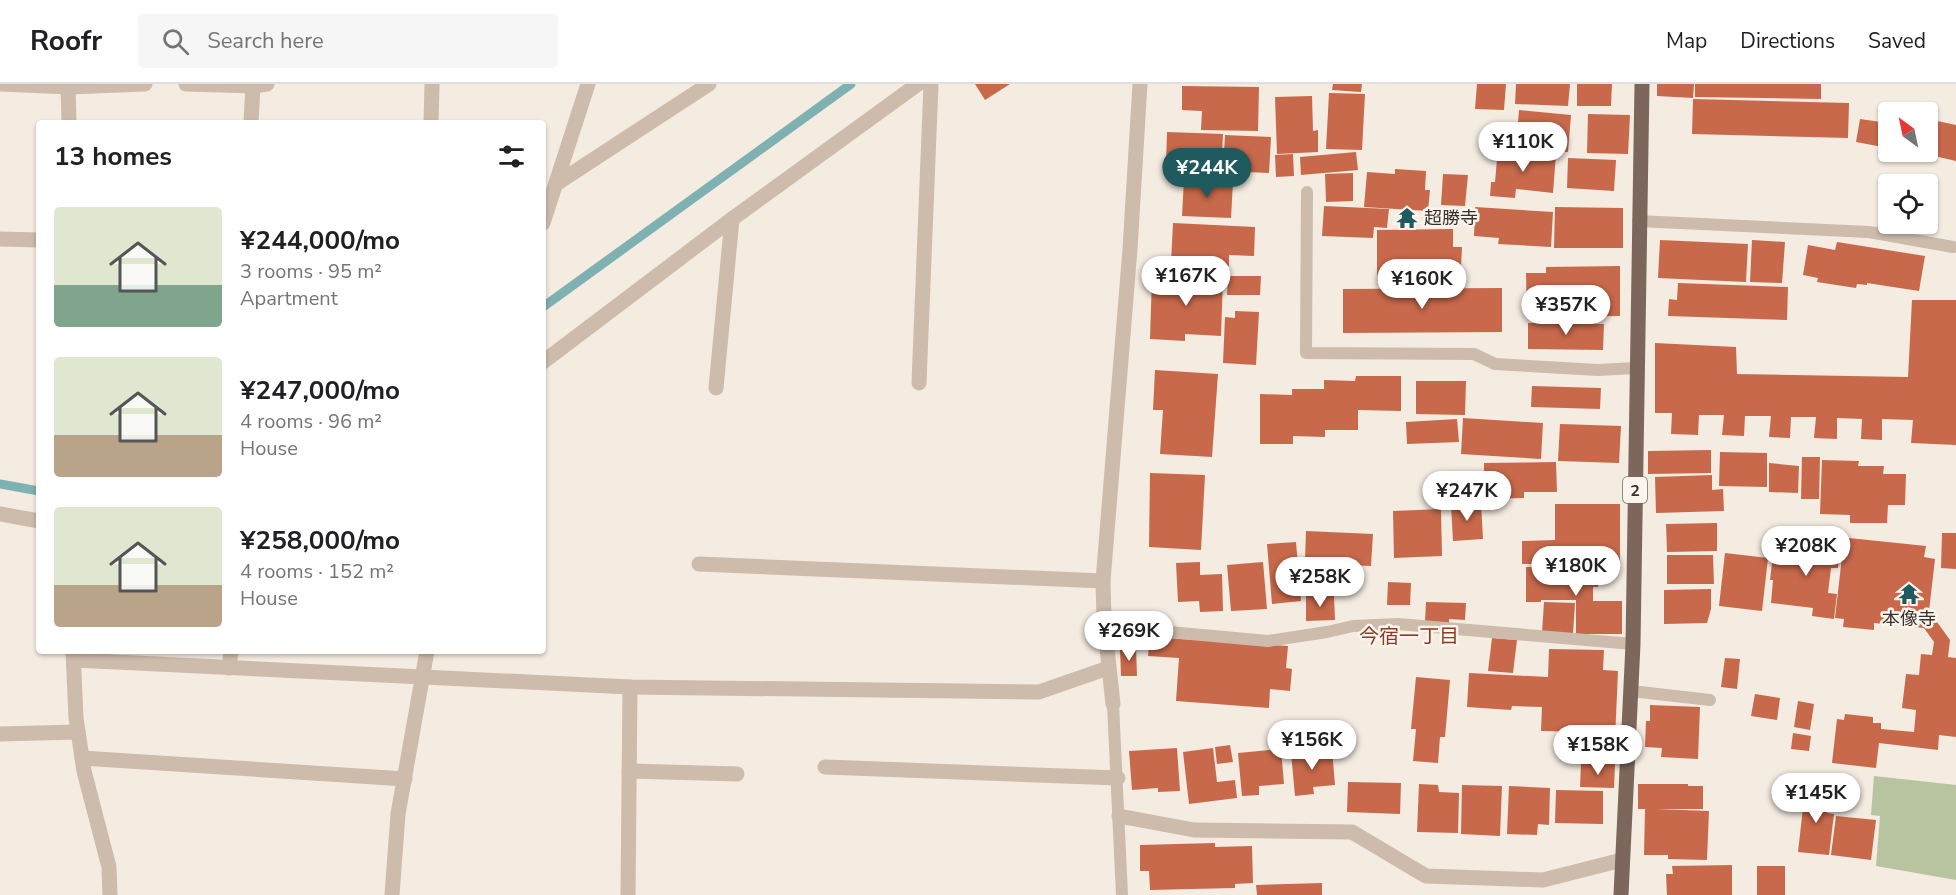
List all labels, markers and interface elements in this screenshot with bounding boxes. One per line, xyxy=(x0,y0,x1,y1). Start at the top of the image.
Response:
search box xyxy=(138,14,558,68)
text: Roofr xyxy=(30,22,102,60)
icon: search xyxy=(159,25,192,58)
text: Search here xyxy=(207,26,324,56)
text: Map xyxy=(1666,27,1707,55)
text: Directions xyxy=(1740,27,1835,55)
text: Saved xyxy=(1868,27,1926,55)
north arrow xyxy=(1878,102,1938,162)
map controls xyxy=(1878,102,1938,234)
pin: ¥110K xyxy=(1481,122,1565,173)
text: ¥110K xyxy=(1492,128,1554,155)
text: 13 homes xyxy=(54,139,172,174)
icon: filters xyxy=(495,140,528,173)
pin: ¥244K xyxy=(1165,148,1249,199)
text: ¥244K xyxy=(1176,154,1238,181)
button: locate xyxy=(1878,174,1938,234)
temple icon: 超勝寺 xyxy=(1395,206,1419,230)
place label: 超勝寺 xyxy=(1424,206,1478,230)
text: ¥244,000/mo xyxy=(240,223,400,258)
icon: home xyxy=(102,231,174,303)
pin: ¥167K xyxy=(1144,256,1228,307)
text: 3 rooms · 95 m² xyxy=(240,258,382,285)
pin: ¥160K xyxy=(1380,259,1464,310)
text: ¥167K xyxy=(1155,262,1217,289)
text: ¥160K xyxy=(1391,265,1453,292)
text: Apartment xyxy=(240,285,338,312)
pin: ¥357K xyxy=(1524,285,1608,336)
text: ¥357K xyxy=(1535,291,1597,318)
text: ¥247,000/mo xyxy=(240,373,400,408)
icon: home xyxy=(102,381,174,453)
text: 4 rooms · 96 m² xyxy=(240,408,382,435)
text: House xyxy=(240,435,298,462)
pin: ¥247K xyxy=(1425,471,1509,522)
text: ¥247K xyxy=(1436,477,1498,504)
road number: 2 xyxy=(1623,477,1647,503)
text: ¥258,000/mo xyxy=(240,523,400,558)
pin: ¥208K xyxy=(1764,526,1848,577)
icon: home xyxy=(102,531,174,603)
text: ¥208K xyxy=(1775,532,1837,559)
pin: ¥180K xyxy=(1534,546,1618,597)
text: ¥180K xyxy=(1545,552,1607,579)
pin: ¥258K xyxy=(1278,557,1362,608)
text: 4 rooms · 152 m² xyxy=(240,558,394,585)
text: ¥258K xyxy=(1289,563,1351,590)
temple icon: 本像寺 xyxy=(1897,582,1921,606)
text: House xyxy=(240,585,298,612)
place label: 本像寺 xyxy=(1882,607,1936,631)
pin: ¥269K xyxy=(1087,611,1171,662)
text: ¥269K xyxy=(1098,617,1160,644)
district label: 今宿一丁目 xyxy=(1359,623,1459,650)
pin: ¥156K xyxy=(1270,720,1354,771)
pin: ¥158K xyxy=(1556,725,1640,776)
text: ¥156K xyxy=(1281,726,1343,753)
text: ¥158K xyxy=(1567,731,1629,758)
pin: ¥145K xyxy=(1774,773,1858,824)
text: ¥145K xyxy=(1785,779,1847,806)

